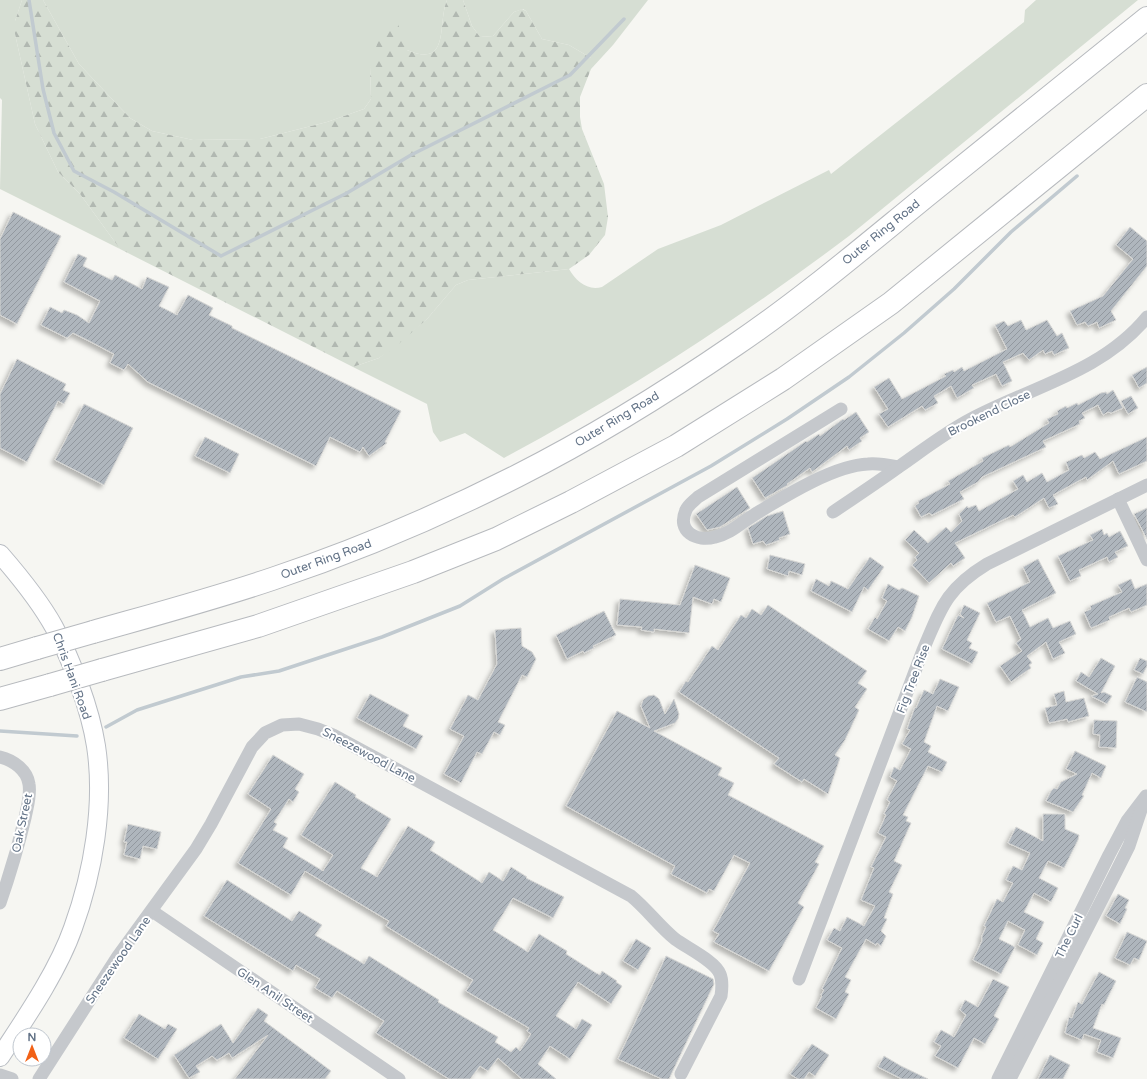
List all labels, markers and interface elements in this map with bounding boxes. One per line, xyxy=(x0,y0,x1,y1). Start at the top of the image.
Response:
street label: Outer Ring Road xyxy=(839,196,923,268)
street label: Brookend Close xyxy=(946,387,1033,439)
street label: Outer Ring Road xyxy=(572,388,662,450)
street label: Outer Ring Road xyxy=(279,536,373,582)
street label: Chris Hani Road xyxy=(50,631,94,721)
street label: Fig Tree Rise xyxy=(893,642,933,715)
street label: Sneezewood Lane xyxy=(320,725,418,786)
street label: Oak Street xyxy=(9,792,35,854)
street label: The Curl xyxy=(1052,912,1086,960)
street label: Sneezewood Lane xyxy=(83,913,153,1006)
street label: Glen Anil Street xyxy=(234,964,316,1026)
north arrow xyxy=(12,1027,52,1067)
text: N xyxy=(28,1031,36,1044)

